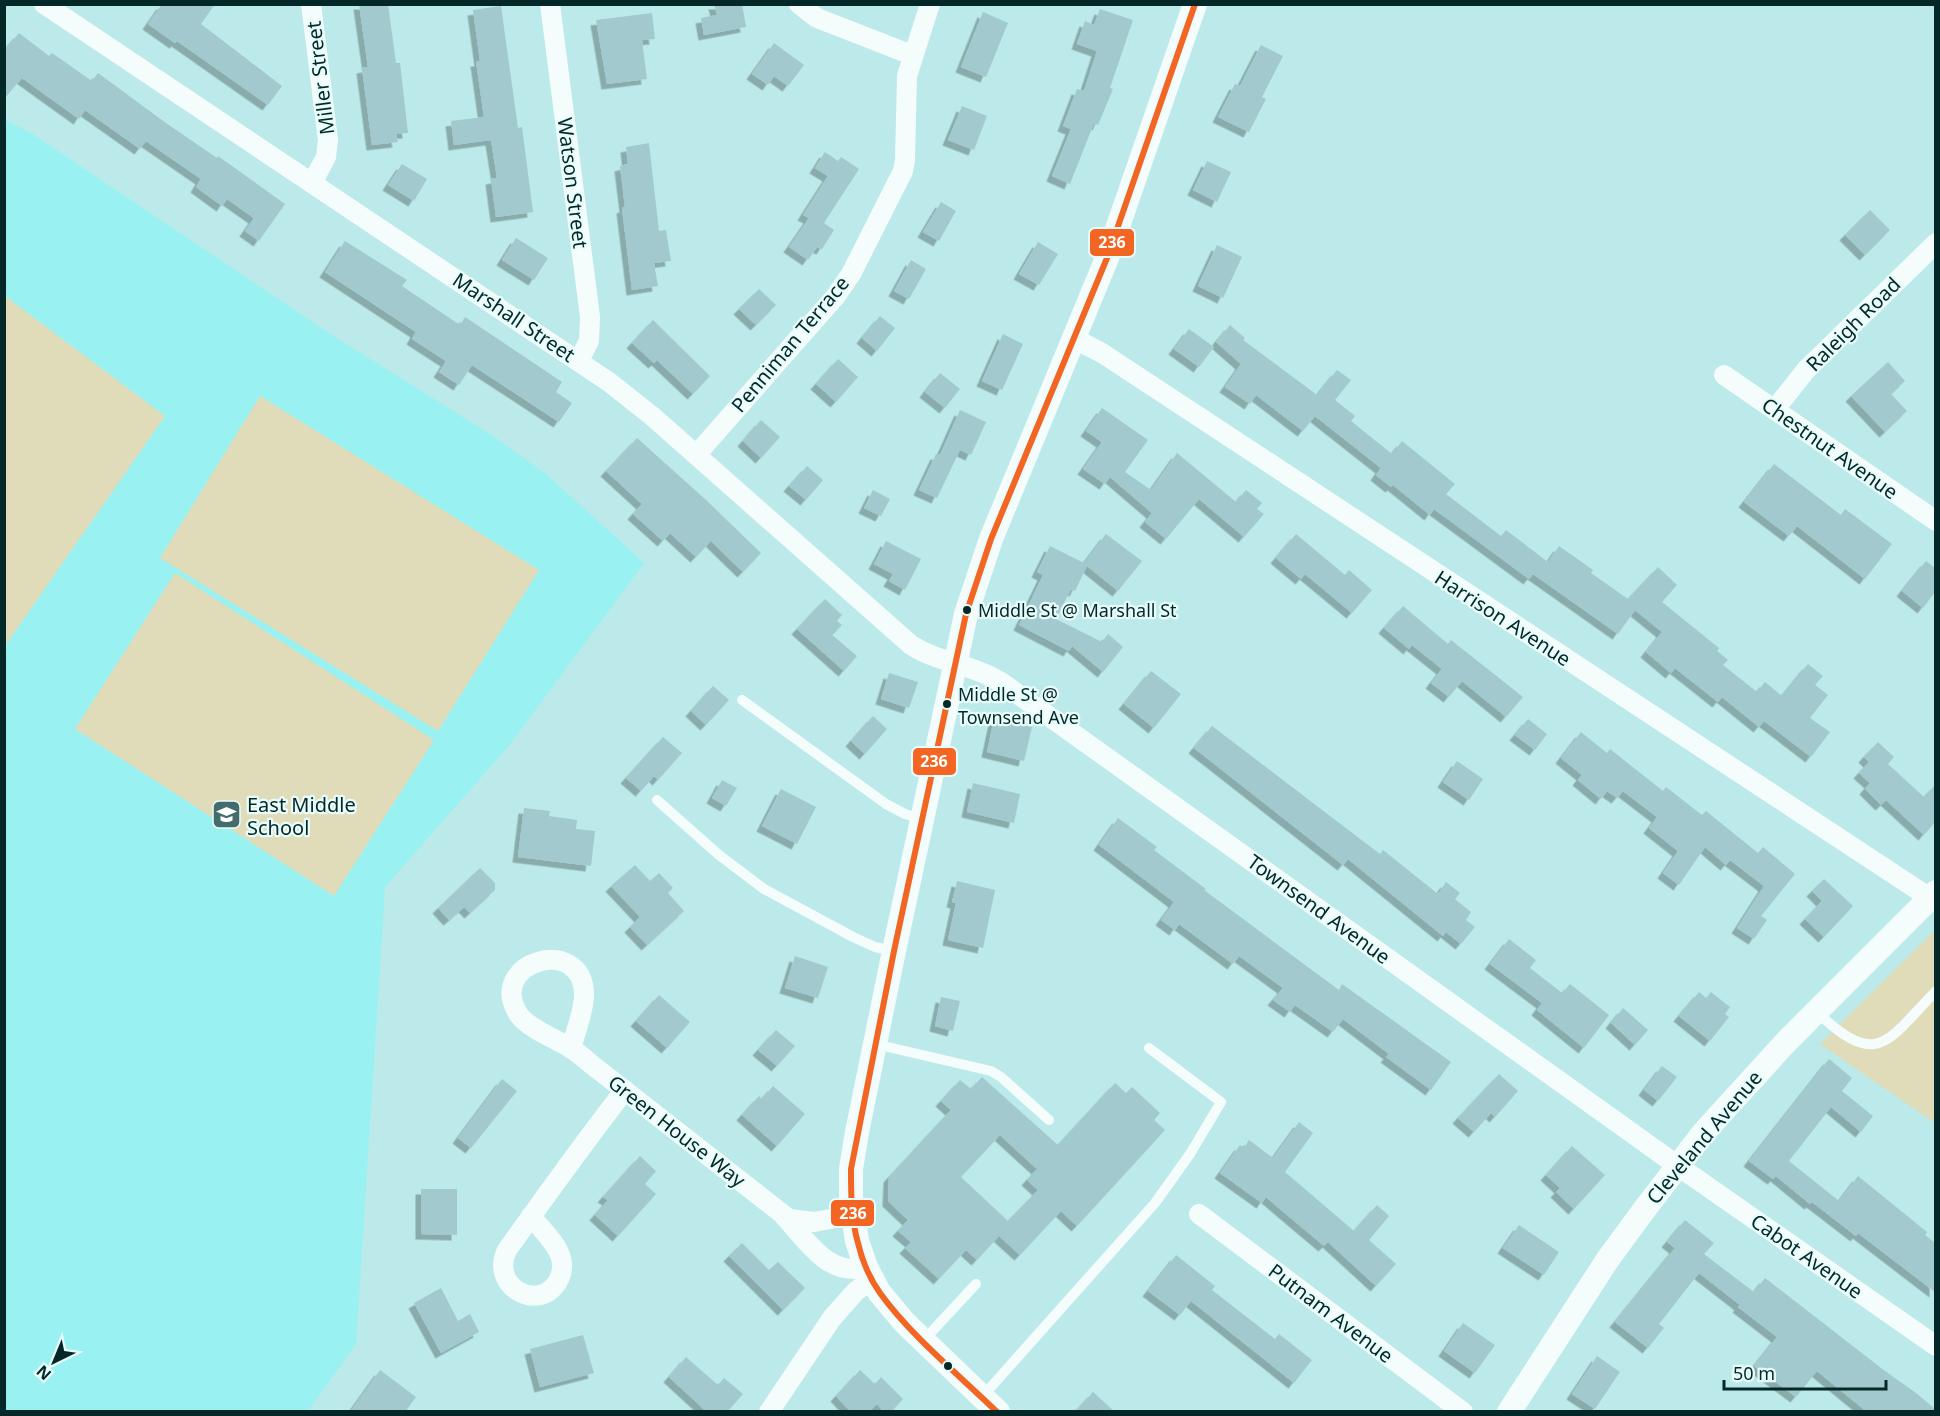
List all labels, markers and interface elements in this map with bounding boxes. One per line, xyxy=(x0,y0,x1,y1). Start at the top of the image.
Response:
street label: Miller Street xyxy=(300,20,340,136)
street label: Watson Street xyxy=(552,116,594,250)
line badge: 236 xyxy=(1089,228,1135,257)
text: 236 xyxy=(1098,231,1126,253)
street label: Marshall Street xyxy=(448,266,580,368)
street label: Penniman Terrace xyxy=(725,270,855,418)
street label: Raleigh Road xyxy=(1800,271,1906,377)
street label: Chestnut Avenue xyxy=(1757,391,1903,505)
street label: Harrison Avenue xyxy=(1430,564,1576,672)
place label: Middle St @ Marshall St xyxy=(978,598,1177,622)
marker: Middle St @ Marshall St xyxy=(961,604,973,616)
place label: Middle St @ Townsend Ave xyxy=(958,682,1079,729)
marker: Middle St @ Townsend Ave xyxy=(941,698,953,710)
line badge: 236 xyxy=(912,747,957,776)
text: 236 xyxy=(920,750,948,772)
place label: East Middle School xyxy=(247,791,356,841)
school or university icon: East Middle School xyxy=(210,799,242,831)
street label: Townsend Avenue xyxy=(1242,848,1396,970)
street label: Cleveland Avenue xyxy=(1640,1065,1768,1209)
street label: Green House Way xyxy=(603,1069,752,1194)
line badge: 236 xyxy=(830,1199,875,1227)
text: 236 xyxy=(839,1202,867,1224)
street label: Cabot Avenue xyxy=(1746,1207,1868,1305)
street label: Putnam Avenue xyxy=(1263,1257,1399,1369)
north arrow xyxy=(24,1332,84,1392)
scale bar xyxy=(1724,1353,1886,1391)
text: N xyxy=(32,1360,56,1385)
unlabelled marker xyxy=(942,1360,954,1372)
text: 50 m xyxy=(1733,1361,1775,1385)

